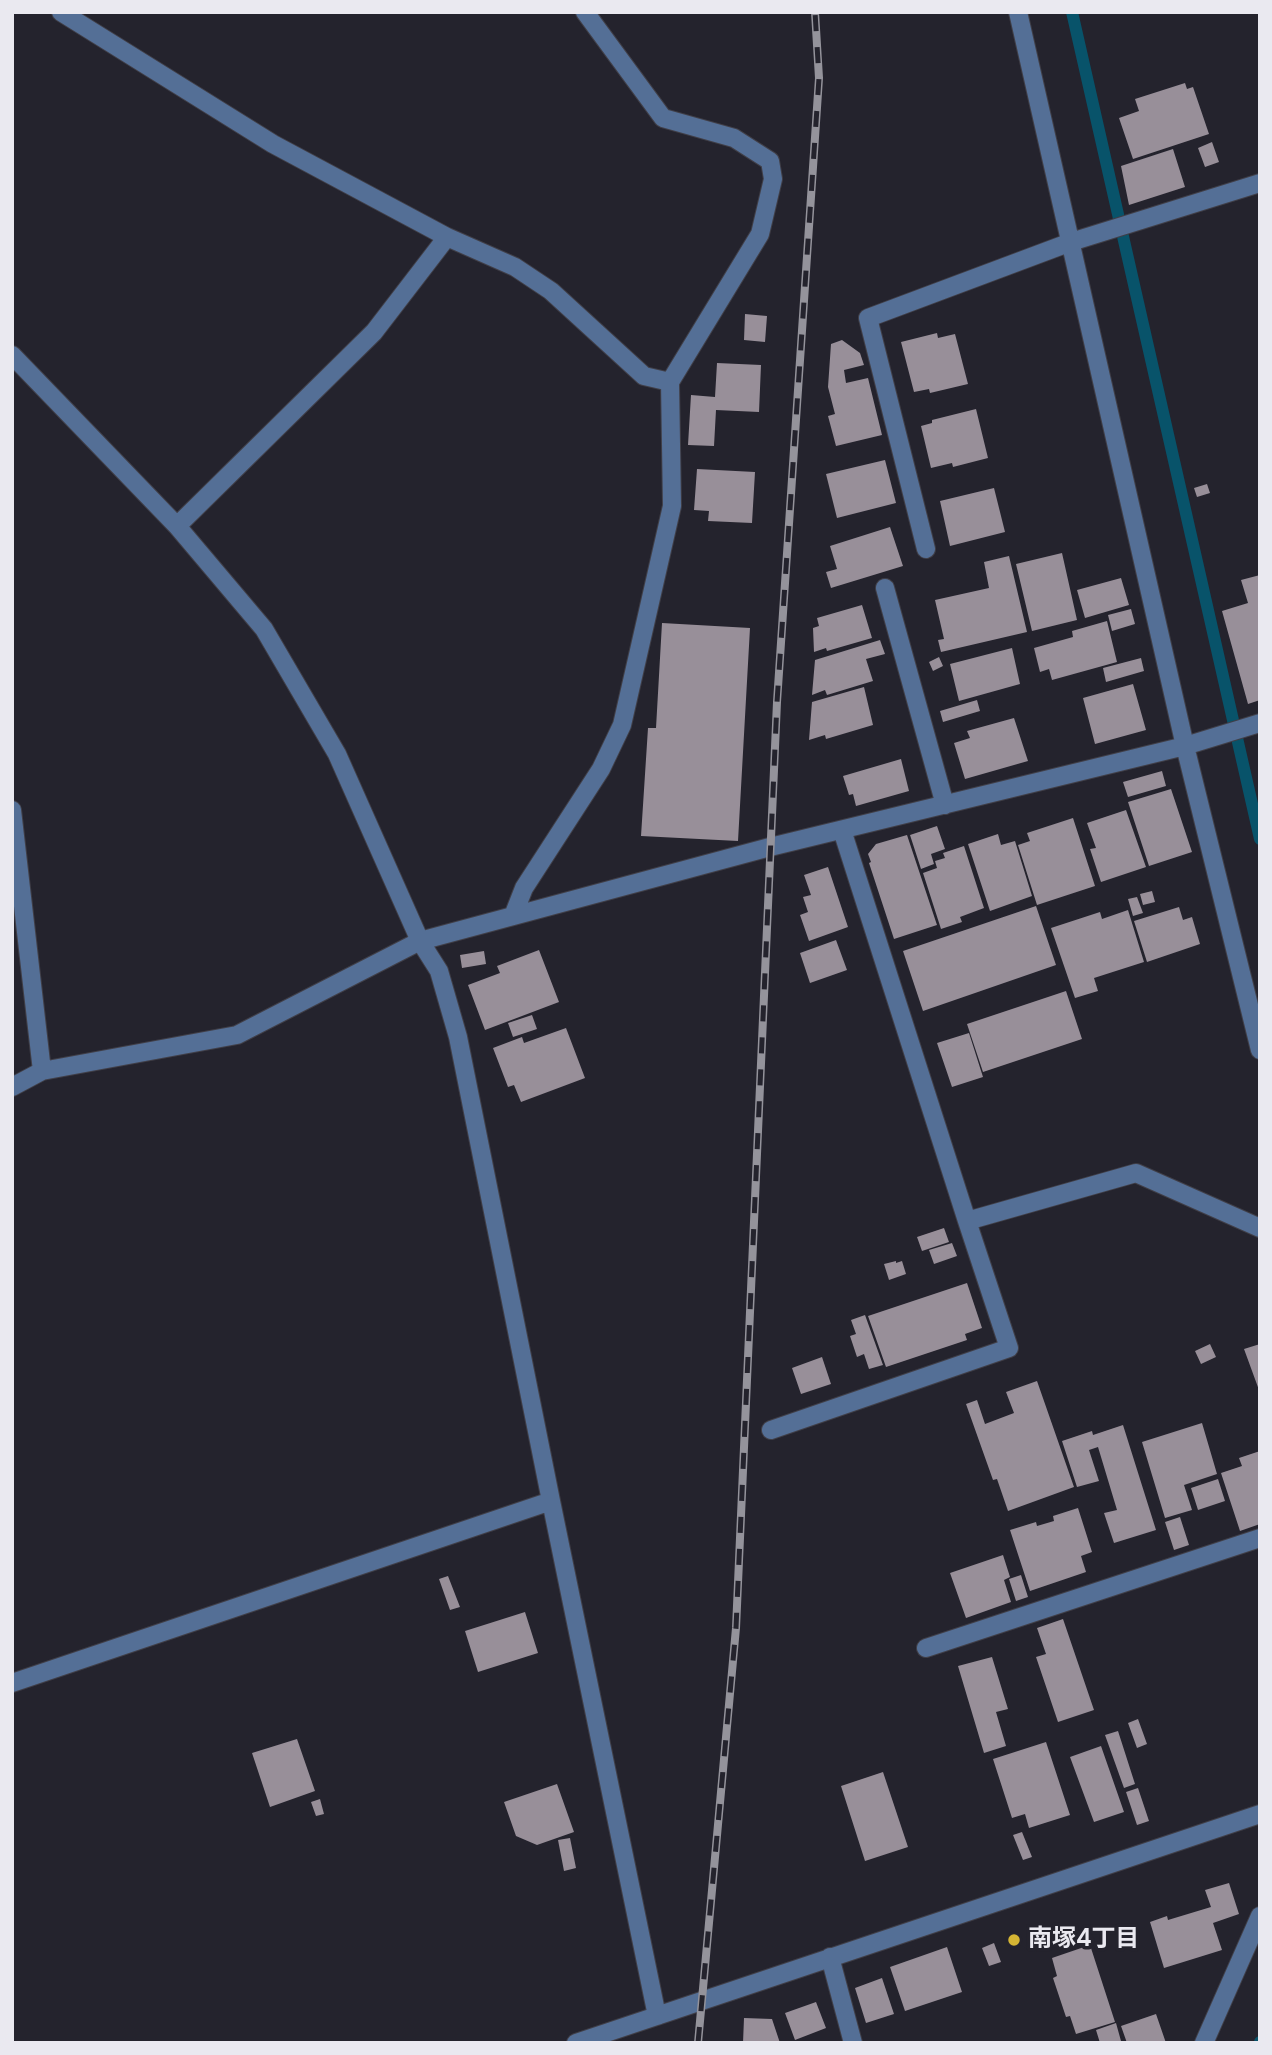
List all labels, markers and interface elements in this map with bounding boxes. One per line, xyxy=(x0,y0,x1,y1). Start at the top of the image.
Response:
place label: 南塚4丁目 xyxy=(1028,1926,1140,1954)
marker: 南塚4丁目 xyxy=(1006,1932,1022,1948)

